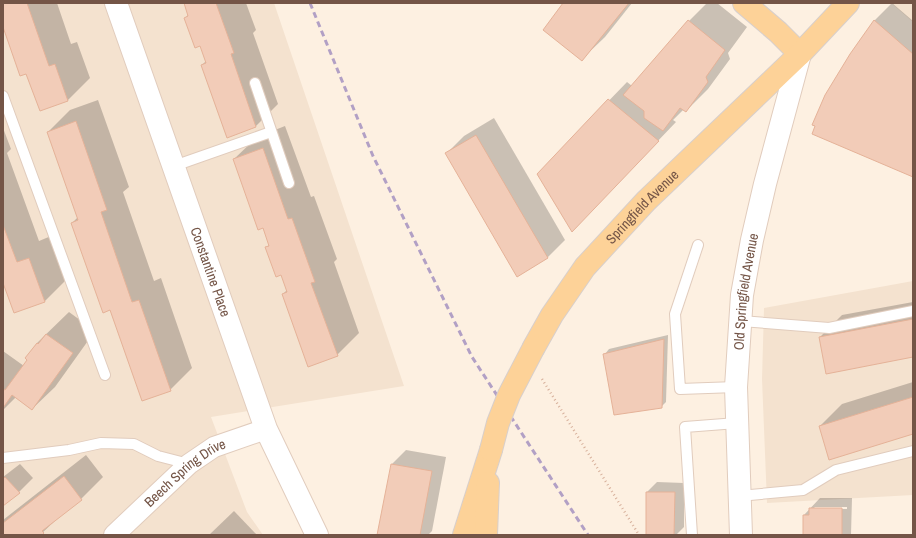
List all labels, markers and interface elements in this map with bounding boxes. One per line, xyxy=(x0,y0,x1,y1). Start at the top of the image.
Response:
street label: Springfield Avenue xyxy=(602,166,682,248)
street label: Constantine Place xyxy=(187,225,235,319)
street label: Old Springfield Avenue xyxy=(729,231,762,351)
street label: Beech Spring Drive xyxy=(140,435,228,511)

